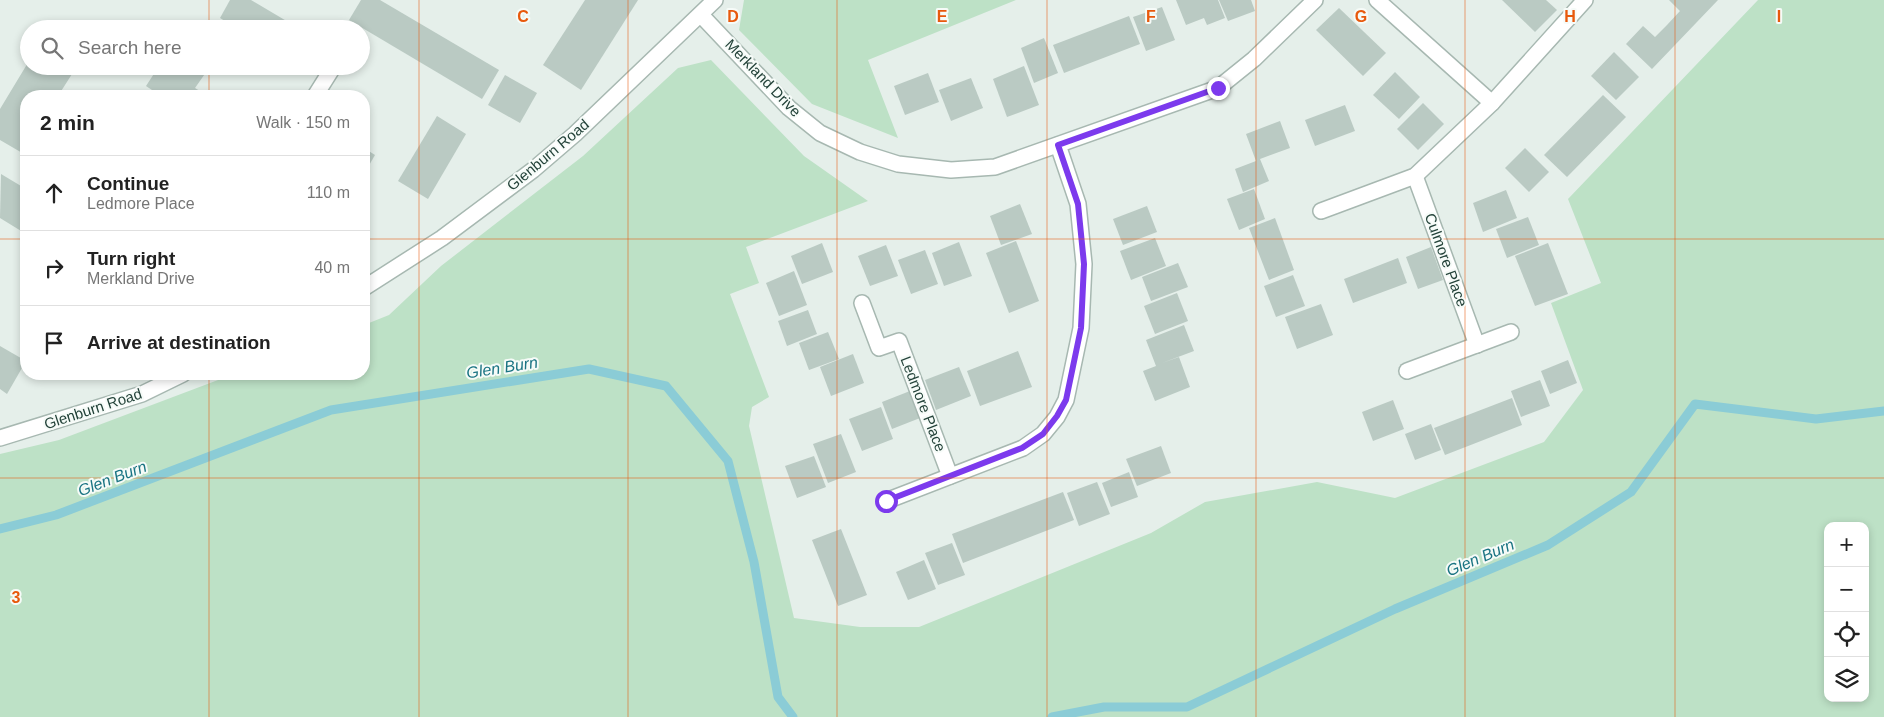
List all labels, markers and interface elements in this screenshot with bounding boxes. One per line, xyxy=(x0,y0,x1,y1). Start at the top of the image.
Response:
text: C xyxy=(517,8,529,25)
text: D xyxy=(727,8,739,25)
text: E xyxy=(937,8,948,25)
text: F xyxy=(1146,8,1156,25)
text: G xyxy=(1355,8,1367,25)
text: H xyxy=(1564,8,1576,25)
text: I xyxy=(1777,8,1781,25)
search box xyxy=(20,20,370,75)
icon: search xyxy=(38,34,66,62)
street label: Merkland Drive xyxy=(722,35,805,120)
text: Search here xyxy=(78,37,182,58)
route end xyxy=(1207,77,1230,100)
text: 2 min xyxy=(40,111,95,134)
text: Walk · 150 m xyxy=(256,114,350,131)
street label: Glenburn Road xyxy=(503,115,592,194)
text: Continue xyxy=(87,173,169,194)
icon: ahead xyxy=(40,179,68,207)
text: 110 m xyxy=(307,184,350,201)
text: Ledmore Place xyxy=(87,195,195,212)
street label: Culmore Place xyxy=(1422,211,1471,309)
text: Turn right xyxy=(87,248,175,269)
icon: right xyxy=(40,254,68,282)
text: 40 m xyxy=(314,259,350,276)
text: Merkland Drive xyxy=(87,270,195,287)
icon: arrive xyxy=(40,329,68,357)
text: Arrive at destination xyxy=(87,332,271,353)
water label: Glen Burn xyxy=(465,353,539,382)
street label: Ledmore Place xyxy=(897,354,949,454)
street label: Glenburn Road xyxy=(42,385,144,432)
water label: Glen Burn xyxy=(76,458,149,499)
route start xyxy=(875,490,898,513)
map controls xyxy=(1824,522,1869,702)
button: + xyxy=(1824,522,1869,567)
water label: Glen Burn xyxy=(1444,536,1517,579)
button: − xyxy=(1824,567,1869,612)
text: 3 xyxy=(12,589,21,606)
button: locate xyxy=(1824,612,1869,657)
button: layers xyxy=(1824,657,1869,702)

